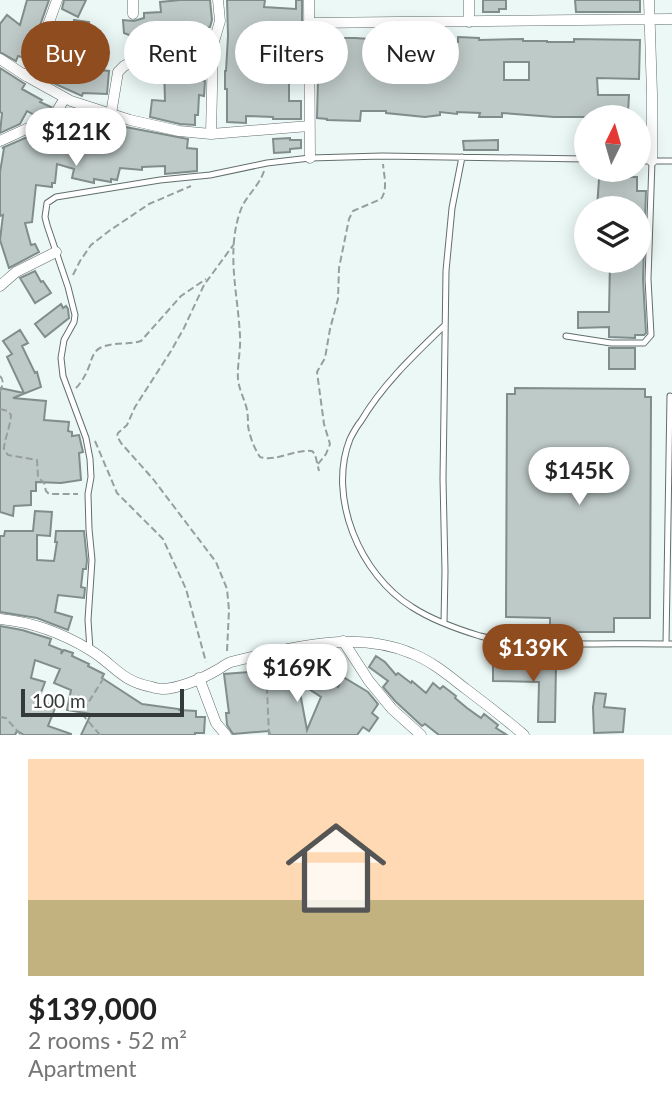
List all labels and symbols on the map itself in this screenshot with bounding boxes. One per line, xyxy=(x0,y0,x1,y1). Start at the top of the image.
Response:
north arrow xyxy=(574,105,651,182)
pin: $121K xyxy=(27,108,125,168)
pin: $145K xyxy=(530,448,628,507)
pin: $139K xyxy=(484,624,582,684)
pin: $169K xyxy=(248,644,346,704)
scale bar xyxy=(21,686,184,718)

